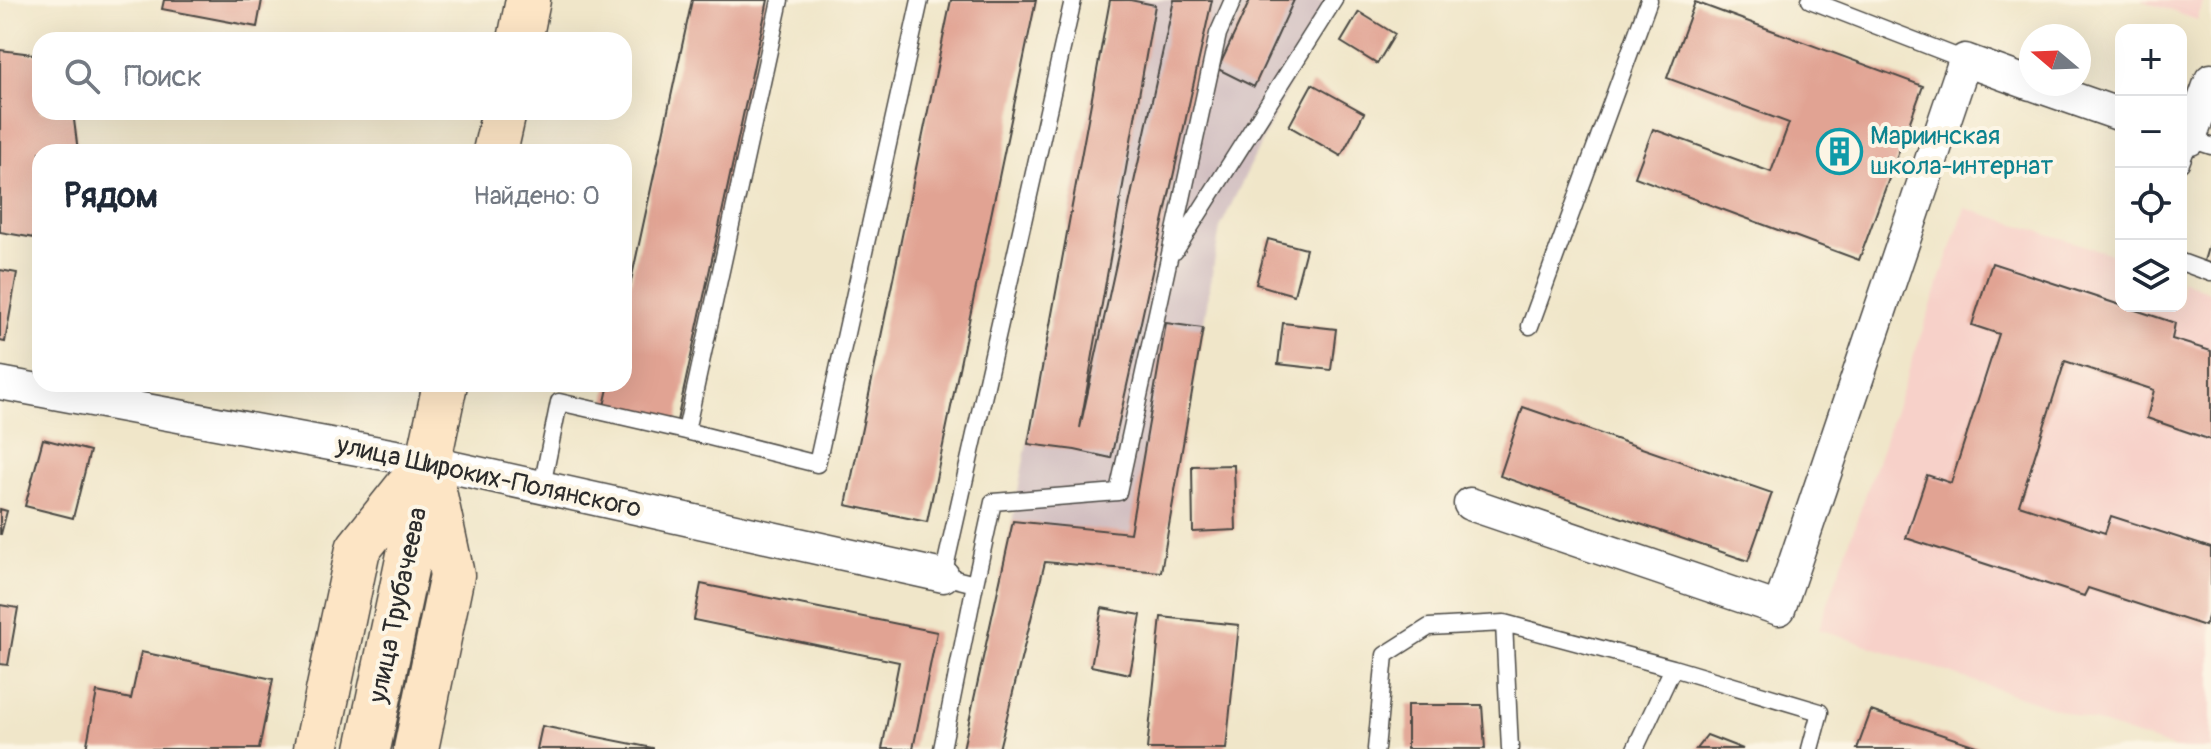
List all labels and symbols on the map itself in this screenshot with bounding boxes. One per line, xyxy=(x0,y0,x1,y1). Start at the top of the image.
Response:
north arrow xyxy=(2019,24,2091,96)
place label: Мариинская школа-интернат xyxy=(1870,120,2053,182)
building icon: Мариинская школа-интернат xyxy=(1815,127,1863,175)
street label: улица Широких-Полянского xyxy=(333,429,644,525)
street label: улица Трубачеева xyxy=(361,504,434,707)

